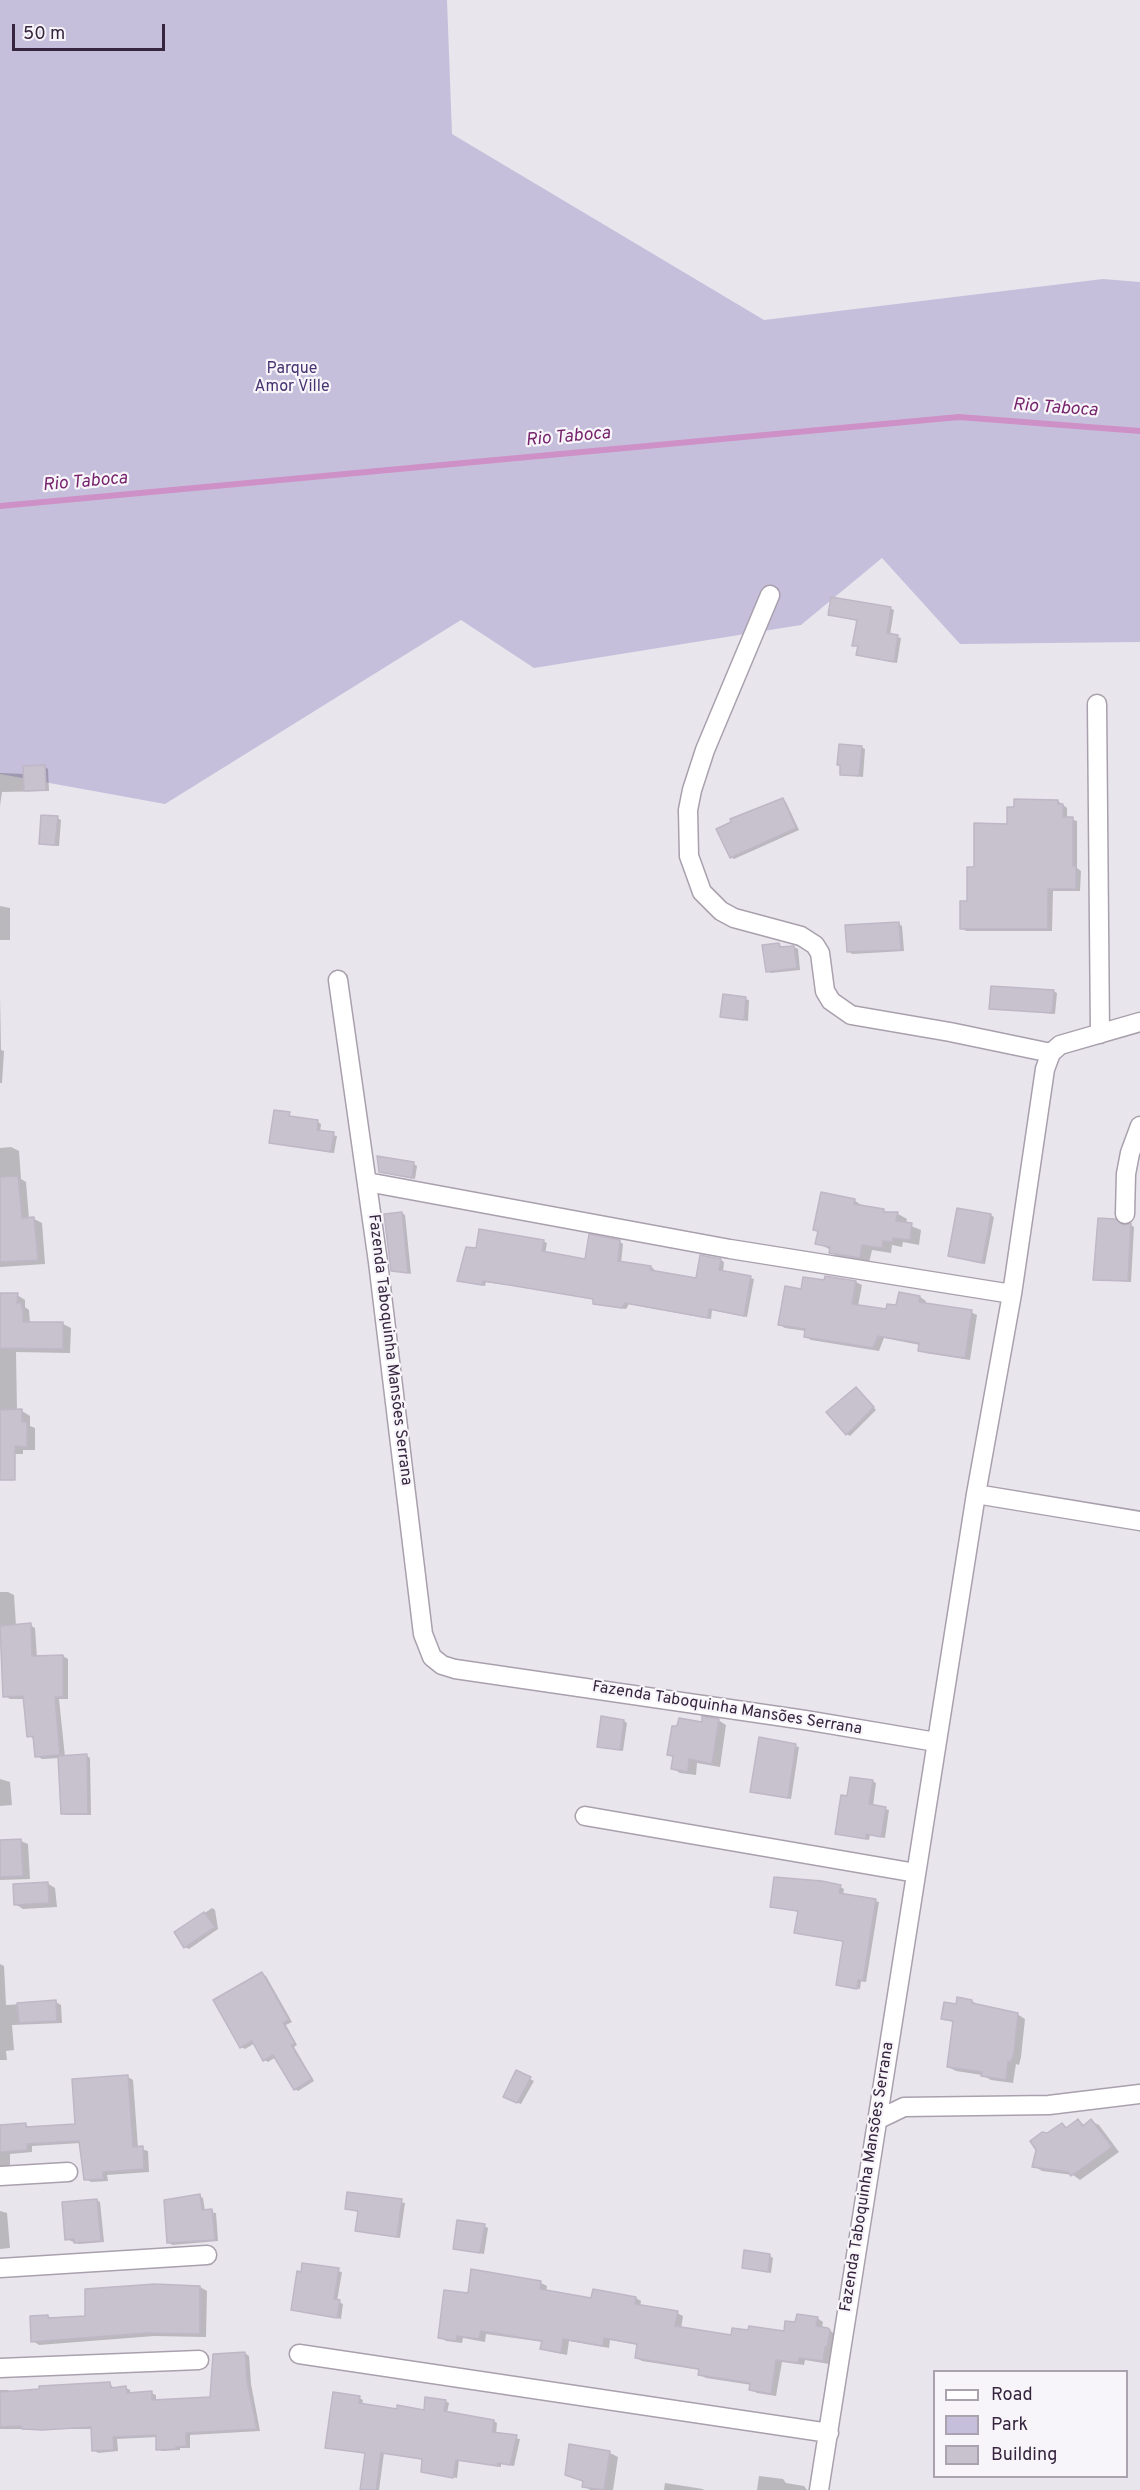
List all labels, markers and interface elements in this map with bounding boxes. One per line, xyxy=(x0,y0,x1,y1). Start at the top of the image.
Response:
scale bar xyxy=(15,12,168,50)
text: 50 m xyxy=(23,23,65,46)
park label: Parque Amor Ville xyxy=(255,360,329,398)
water label: Rio Taboca xyxy=(1012,395,1098,423)
water label: Rio Taboca xyxy=(525,424,611,452)
water label: Rio Taboca xyxy=(42,469,128,497)
street label: Fazenda Taboquinha Mansões Serrana xyxy=(363,1213,415,1487)
street label: Fazenda Taboquinha Mansões Serrana xyxy=(591,1678,863,1740)
street label: Fazenda Taboquinha Mansões Serrana xyxy=(837,2041,899,2313)
legend xyxy=(933,2370,1128,2478)
text: Road xyxy=(991,2384,1033,2407)
text: Park xyxy=(991,2414,1028,2437)
text: Building xyxy=(991,2444,1057,2467)

